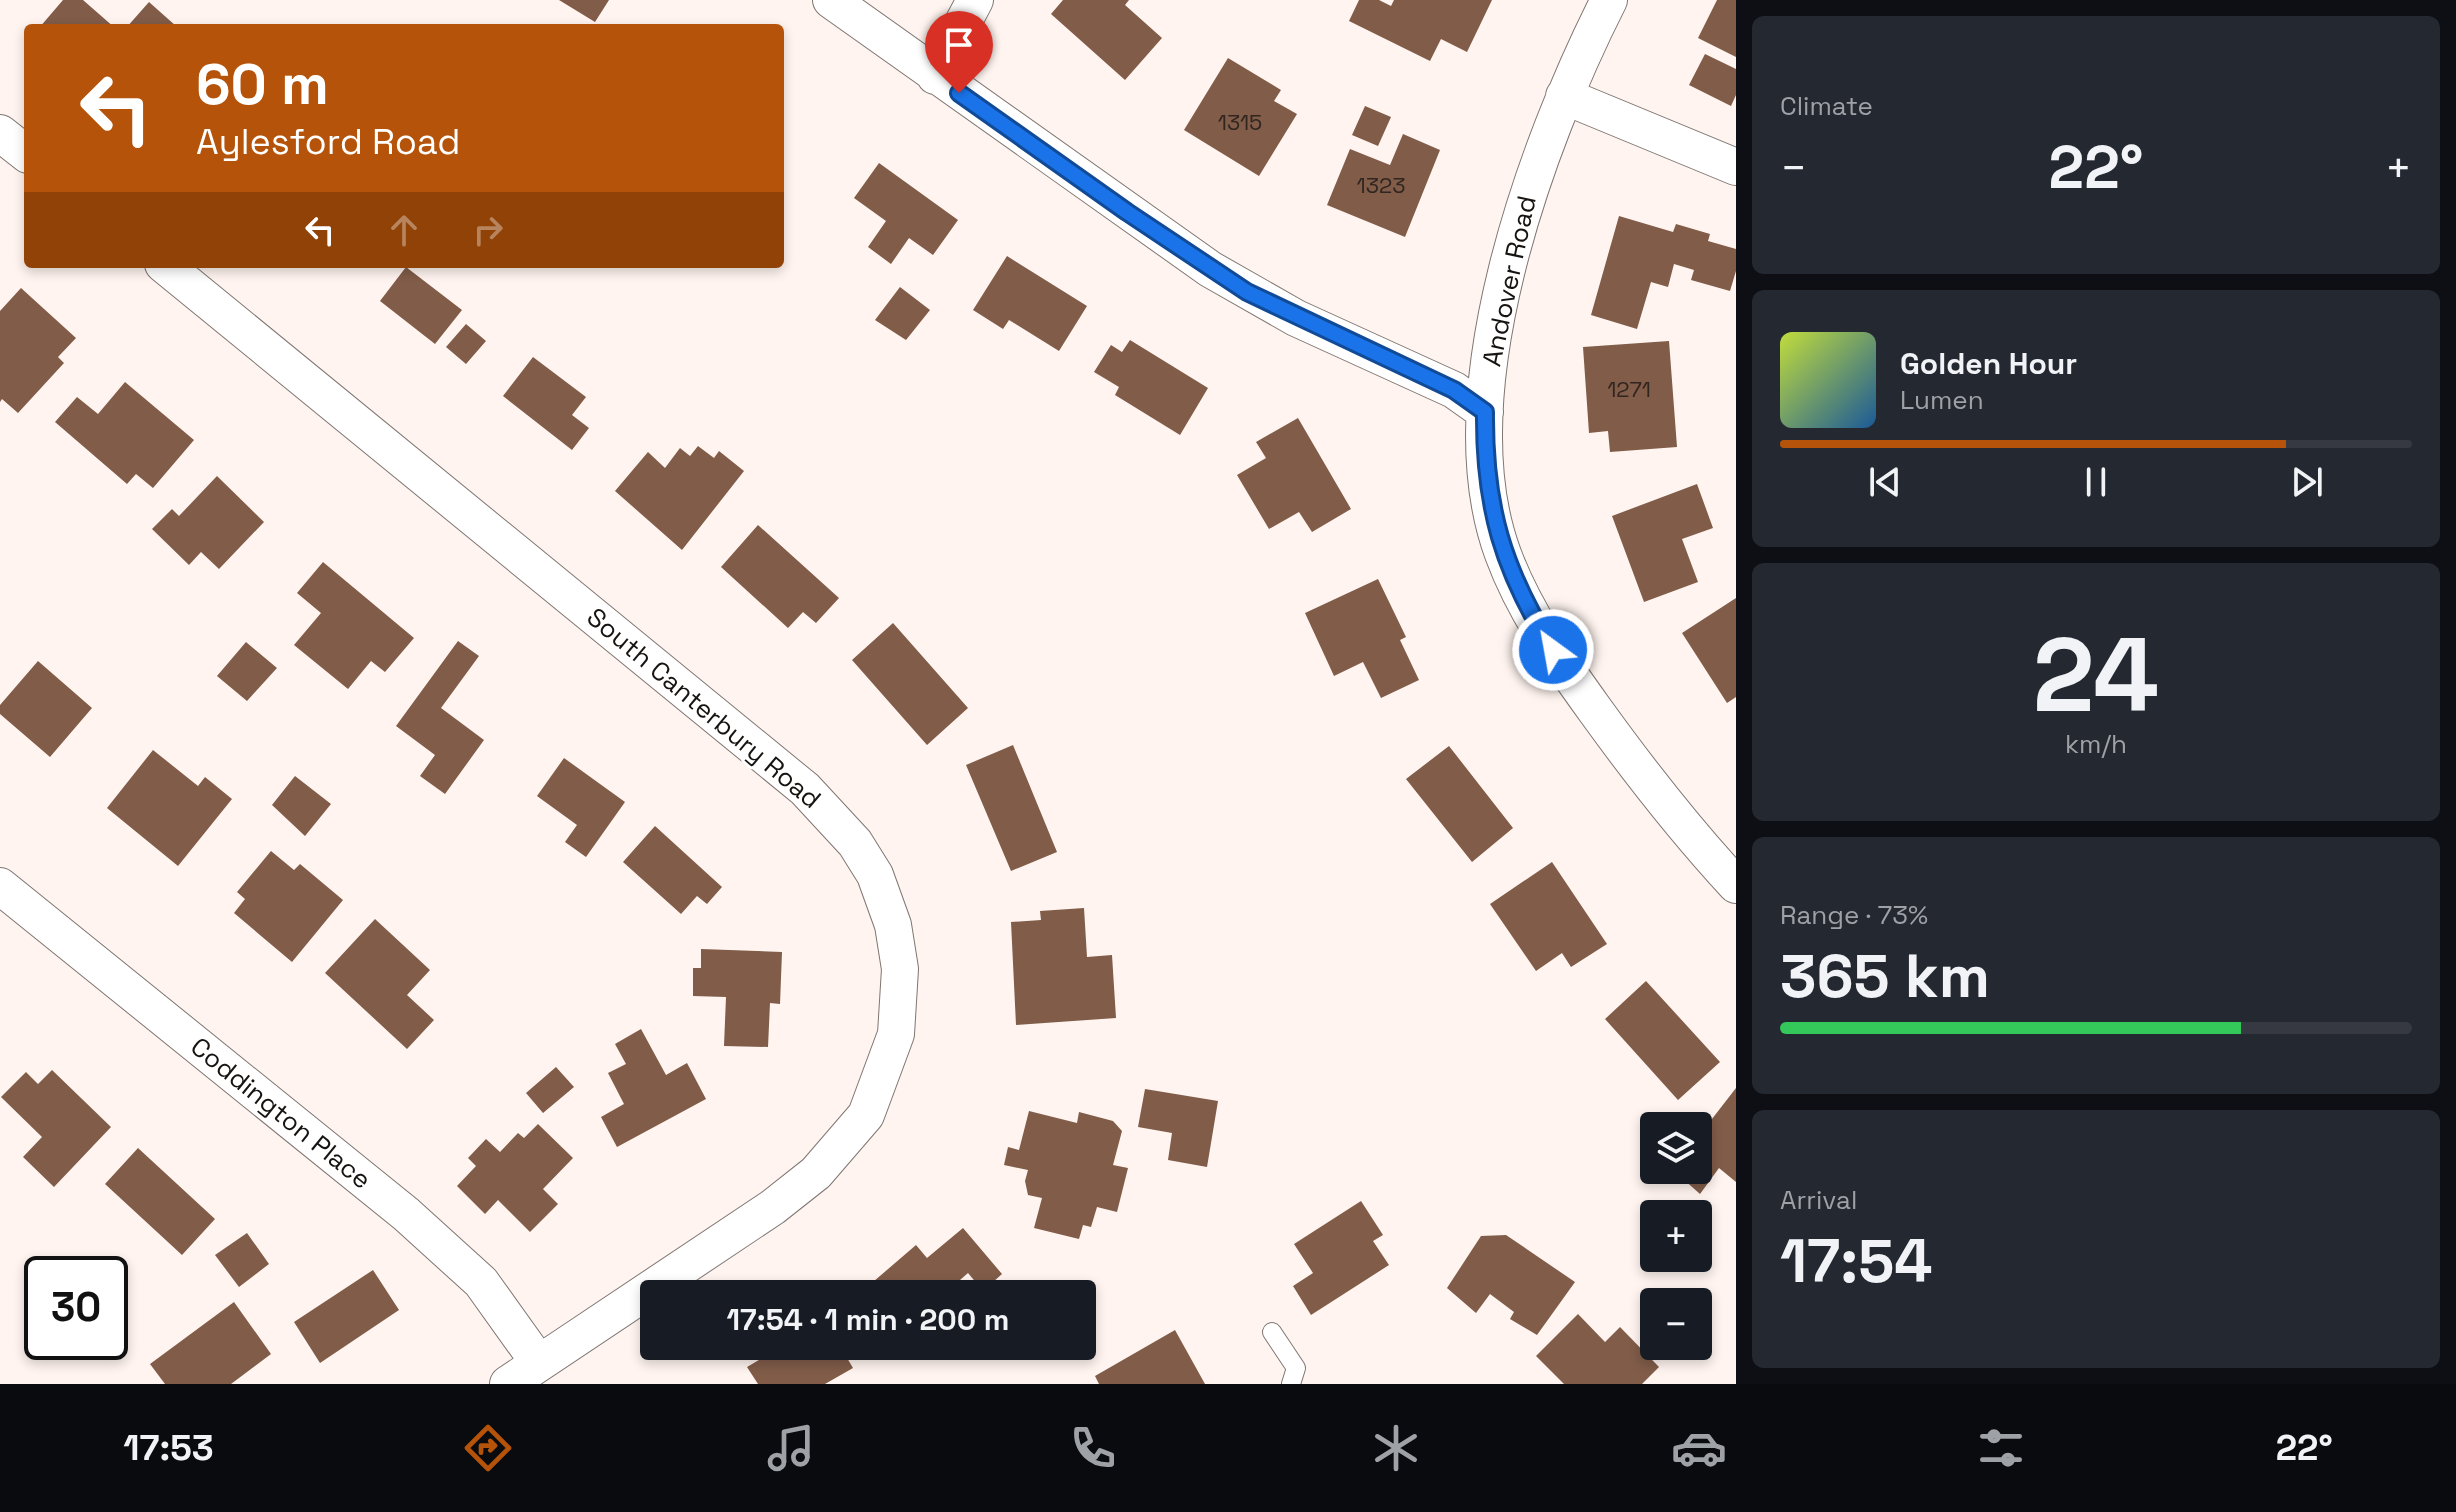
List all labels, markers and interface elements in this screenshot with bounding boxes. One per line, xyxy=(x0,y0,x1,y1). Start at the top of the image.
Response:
pin xyxy=(925,11,993,93)
icon: arrive xyxy=(937,23,981,67)
text: 60 m xyxy=(196,49,329,120)
icon: left xyxy=(64,56,168,160)
text: Climate xyxy=(1780,89,1873,123)
house number: 1315 xyxy=(1218,108,1262,136)
text: Aylesford Road xyxy=(196,119,460,165)
text: 22° xyxy=(2049,129,2143,206)
text: − xyxy=(1780,140,1807,196)
text: + xyxy=(2385,140,2412,196)
house number: 1323 xyxy=(1357,171,1405,199)
street label: Andover Road xyxy=(1474,192,1544,370)
icon: left xyxy=(298,208,342,252)
icon: ahead xyxy=(382,208,426,252)
icon: right xyxy=(466,208,510,252)
text: Golden Hour xyxy=(1900,344,2077,383)
house number: 1271 xyxy=(1607,375,1651,403)
text: Lumen xyxy=(1900,383,1984,417)
icon: previous xyxy=(1863,460,1907,504)
icon: pause xyxy=(2074,460,2118,504)
icon: next xyxy=(2285,460,2329,504)
street label: South Canterbury Road xyxy=(580,600,828,816)
position arrow xyxy=(1511,608,1595,692)
text: 24 xyxy=(2033,609,2159,741)
text: km/h xyxy=(2065,727,2127,761)
text: Range · 73% xyxy=(1780,898,1928,932)
text: 365 km xyxy=(1780,938,1990,1015)
street label: Coddington Place xyxy=(184,1030,378,1196)
map controls xyxy=(1640,1112,1712,1360)
button: layers xyxy=(1640,1112,1712,1184)
text: Arrival xyxy=(1780,1183,1857,1217)
button: + xyxy=(1640,1200,1712,1272)
text: 17:54 xyxy=(1780,1223,1932,1300)
speed limit sign: 30 xyxy=(24,1256,128,1360)
button: − xyxy=(1640,1288,1712,1360)
text: 17:54 · 1 min · 200 m xyxy=(727,1300,1009,1339)
icon: directions xyxy=(460,1420,516,1476)
icon: music xyxy=(763,1420,819,1476)
icon: phone xyxy=(1065,1420,1121,1476)
icon: climate xyxy=(1368,1420,1424,1476)
icon: car xyxy=(1671,1420,1727,1476)
icon: filters xyxy=(1973,1420,2029,1476)
text: 17:53 xyxy=(123,1425,214,1471)
text: 22° xyxy=(2276,1425,2333,1471)

